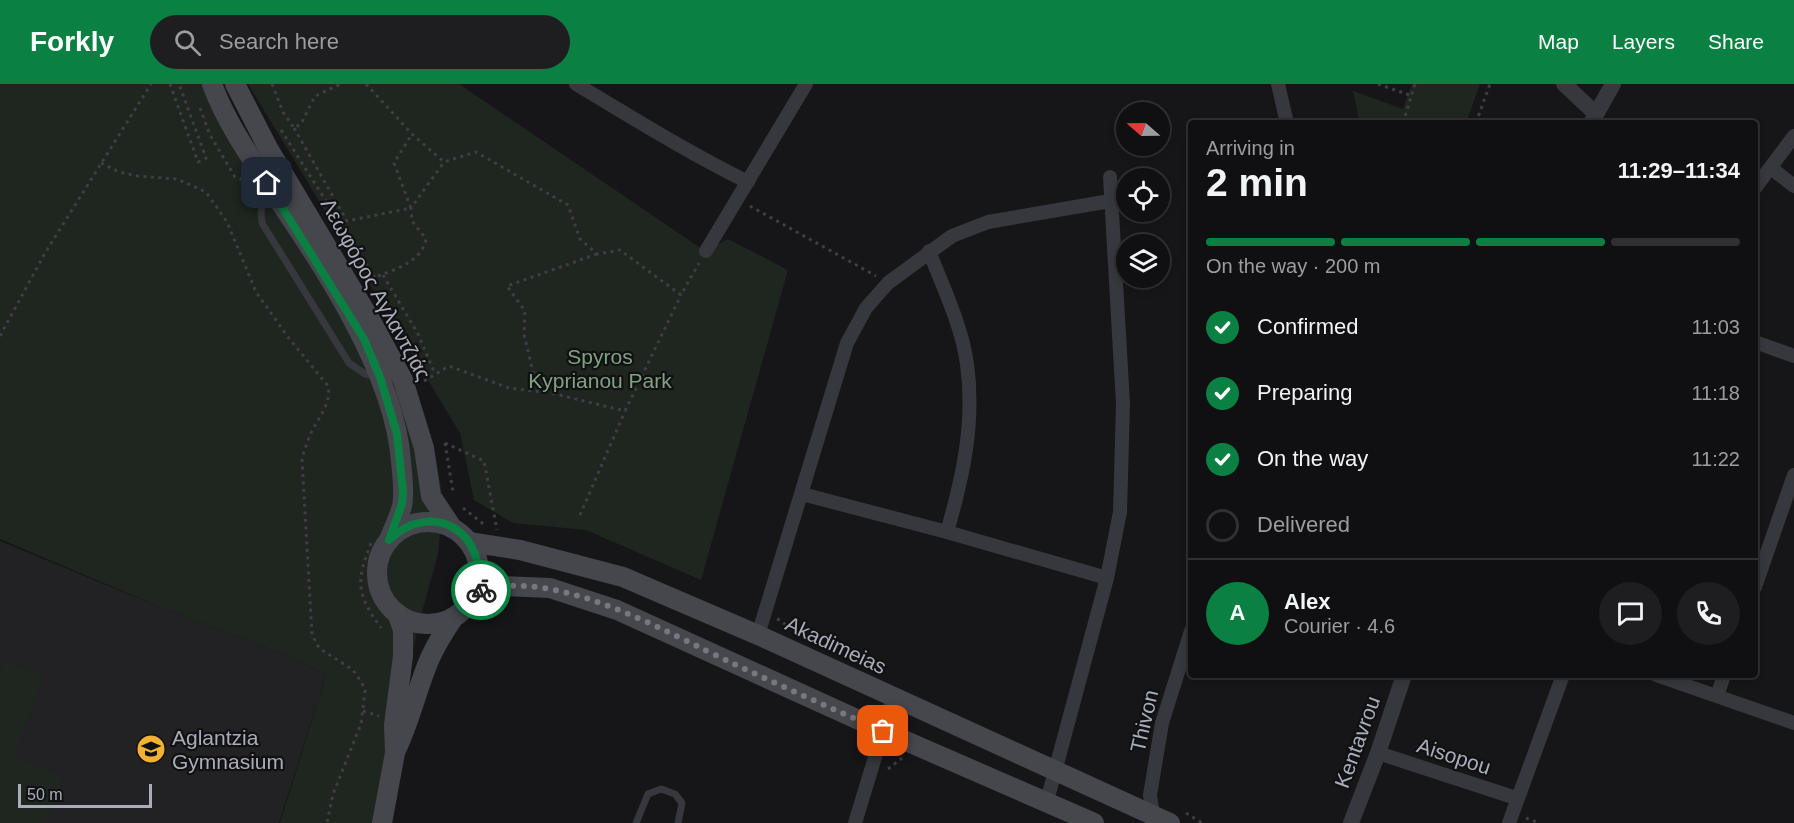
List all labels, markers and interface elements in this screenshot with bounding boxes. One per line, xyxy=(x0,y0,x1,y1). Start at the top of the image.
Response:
search box xyxy=(150,15,570,69)
text: Forkly xyxy=(30,26,114,57)
icon: search xyxy=(171,26,204,59)
text: Search here xyxy=(219,29,339,54)
text: Map xyxy=(1538,30,1579,53)
text: Layers xyxy=(1612,30,1675,53)
text: Share xyxy=(1708,30,1764,53)
north arrow xyxy=(1116,102,1170,156)
map controls xyxy=(1116,102,1170,288)
text: Arriving in xyxy=(1206,137,1295,159)
pin xyxy=(241,157,292,208)
text: 11:29–11:34 xyxy=(1618,158,1740,183)
text: 2 min xyxy=(1206,161,1308,204)
icon: home xyxy=(250,166,283,199)
button: locate xyxy=(1116,168,1170,222)
street label: Λεωφόρος Αγλαντζιάς xyxy=(316,194,436,384)
button: layers xyxy=(1116,234,1170,288)
text: On the way · 200 m xyxy=(1206,255,1381,277)
icon: check xyxy=(1206,311,1239,344)
text: Confirmed xyxy=(1257,314,1358,339)
text: 11:03 xyxy=(1691,316,1740,338)
park label: Spyros Kyprianou Park xyxy=(528,345,672,392)
icon: check xyxy=(1206,377,1239,410)
text: Preparing xyxy=(1257,380,1352,405)
text: 11:18 xyxy=(1691,382,1740,404)
icon: check xyxy=(1206,443,1239,476)
text: On the way xyxy=(1257,446,1368,471)
text: 11:22 xyxy=(1691,448,1740,470)
text: Delivered xyxy=(1257,512,1350,537)
courier xyxy=(451,560,511,620)
icon: bike xyxy=(465,574,498,607)
button: chat xyxy=(1599,582,1662,645)
button: phone xyxy=(1677,582,1740,645)
text: Alex xyxy=(1284,589,1330,614)
text: A xyxy=(1230,600,1245,625)
street label: Akadimeias xyxy=(782,612,890,678)
text: Courier · 4.6 xyxy=(1284,615,1395,637)
street label: Thivon xyxy=(1126,688,1162,754)
street label: Kentavrou xyxy=(1330,693,1384,791)
pin xyxy=(857,705,908,756)
icon: bag xyxy=(866,714,899,747)
place label: Aglantzia Gymnasium xyxy=(172,726,284,773)
school or university icon: Aglantzia Gymnasium xyxy=(135,733,167,765)
street label: Aisopou xyxy=(1414,733,1494,779)
scale bar xyxy=(18,781,152,808)
text: 50 m xyxy=(27,786,63,803)

